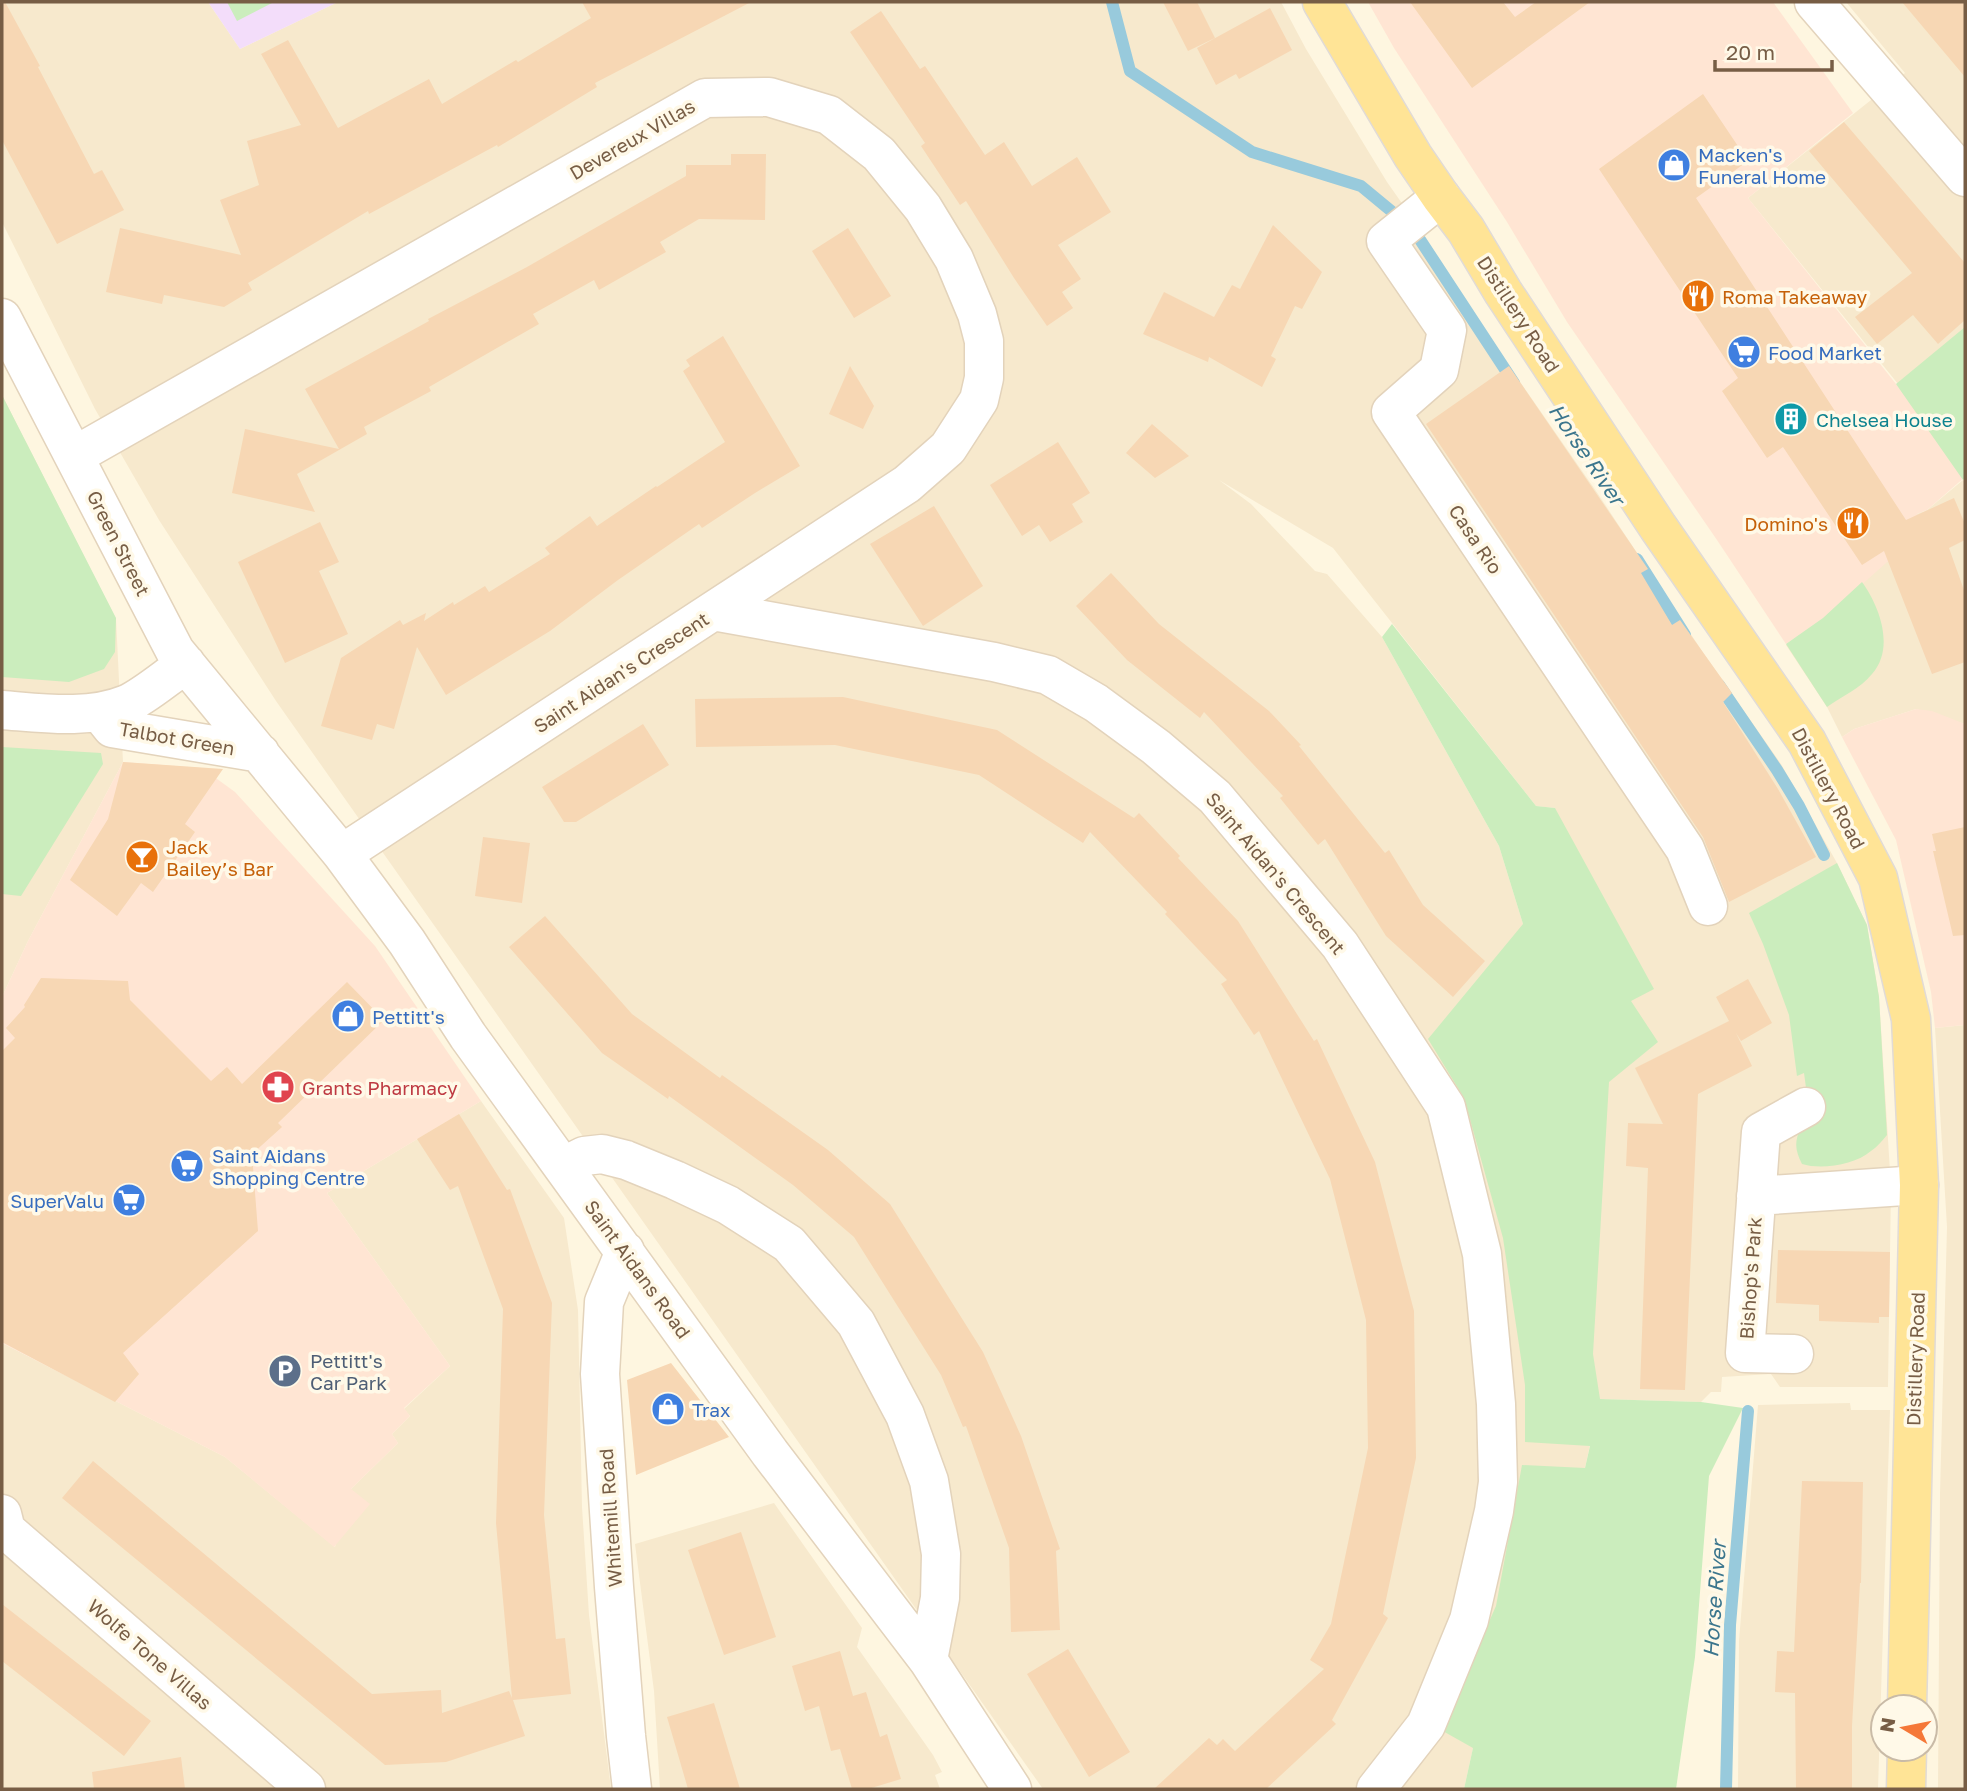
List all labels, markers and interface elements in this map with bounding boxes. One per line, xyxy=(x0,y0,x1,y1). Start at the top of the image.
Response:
scale bar xyxy=(1715,28,1832,72)
text: 20 m xyxy=(1726,39,1775,65)
street label: Devereux Villas xyxy=(565,94,699,184)
place label: Macken's Funeral Home xyxy=(1698,143,1826,188)
shop icon: Macken's Funeral Home xyxy=(1655,146,1693,184)
street label: Distillery Road xyxy=(1473,252,1565,376)
restaurant icon: Roma Takeaway xyxy=(1679,277,1717,315)
place label: Roma Takeaway xyxy=(1722,285,1868,308)
supermarket icon: Food Market xyxy=(1725,333,1763,371)
place label: Food Market xyxy=(1768,341,1882,364)
water label: Horse River xyxy=(1544,398,1632,512)
building icon: Chelsea House xyxy=(1772,400,1810,438)
place label: Chelsea House xyxy=(1816,408,1953,431)
street label: Green Street xyxy=(83,486,155,600)
street label: Casa Rio xyxy=(1444,500,1508,578)
restaurant icon: Domino's xyxy=(1834,504,1872,542)
place label: Domino's xyxy=(1744,512,1828,535)
street label: Saint Aidan's Crescent xyxy=(529,607,713,737)
street label: Talbot Green xyxy=(118,717,236,759)
street label: Distillery Road xyxy=(1787,723,1871,853)
street label: Saint Aidan's Crescent xyxy=(1202,787,1350,959)
place label: Jack Bailey’s Bar xyxy=(166,835,274,880)
bar icon: Jack Bailey’s Bar xyxy=(123,838,161,876)
shop icon: Pettitt's xyxy=(329,997,367,1035)
place label: Pettitt's xyxy=(372,1005,445,1028)
pharmacy icon: Grants Pharmacy xyxy=(259,1068,297,1106)
place label: Grants Pharmacy xyxy=(302,1076,458,1099)
place label: Saint Aidans Shopping Centre xyxy=(212,1144,365,1189)
supermarket icon: Saint Aidans Shopping Centre xyxy=(168,1147,206,1185)
supermarket icon: SuperValu xyxy=(110,1181,148,1219)
place label: SuperValu xyxy=(10,1189,104,1212)
street label: Saint Aidans Road xyxy=(580,1195,696,1343)
street label: Bishop's Park xyxy=(1734,1216,1766,1340)
street label: Distillery Road xyxy=(1901,1292,1929,1426)
place label: Pettitt's Car Park xyxy=(310,1349,387,1394)
parking icon: Pettitt's Car Park xyxy=(266,1352,304,1390)
shop icon: Trax xyxy=(649,1390,687,1428)
place label: Trax xyxy=(692,1398,730,1421)
street label: Whitemill Road xyxy=(594,1448,626,1588)
water label: Horse River xyxy=(1697,1537,1731,1658)
street label: Wolfe Tone Villas xyxy=(83,1594,217,1714)
north arrow xyxy=(1869,1693,1939,1763)
text: N xyxy=(1874,1716,1899,1734)

